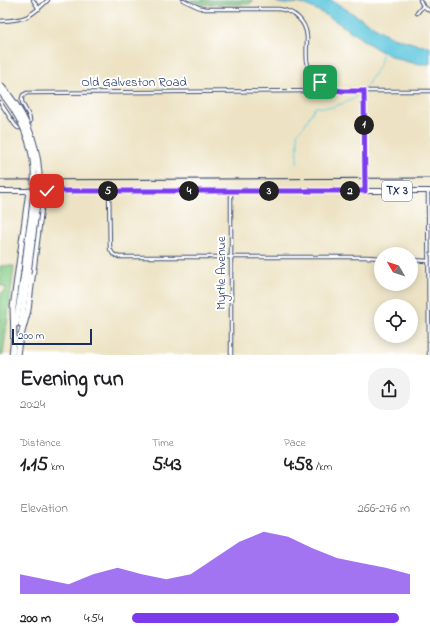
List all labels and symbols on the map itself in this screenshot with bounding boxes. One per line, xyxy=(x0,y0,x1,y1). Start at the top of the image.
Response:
pin xyxy=(303,65,337,99)
street label: Old Galveston Road xyxy=(81,73,187,92)
pin: 1 xyxy=(354,115,374,135)
pin xyxy=(30,174,64,208)
pin: 5 xyxy=(98,181,118,201)
pin: 4 xyxy=(179,181,199,201)
pin: 3 xyxy=(259,181,279,201)
pin: 2 xyxy=(340,181,360,201)
road number: TX 3 xyxy=(382,181,412,201)
street label: Myrtle Avenue xyxy=(212,236,232,310)
north arrow xyxy=(374,247,418,291)
scale bar xyxy=(12,327,92,346)

